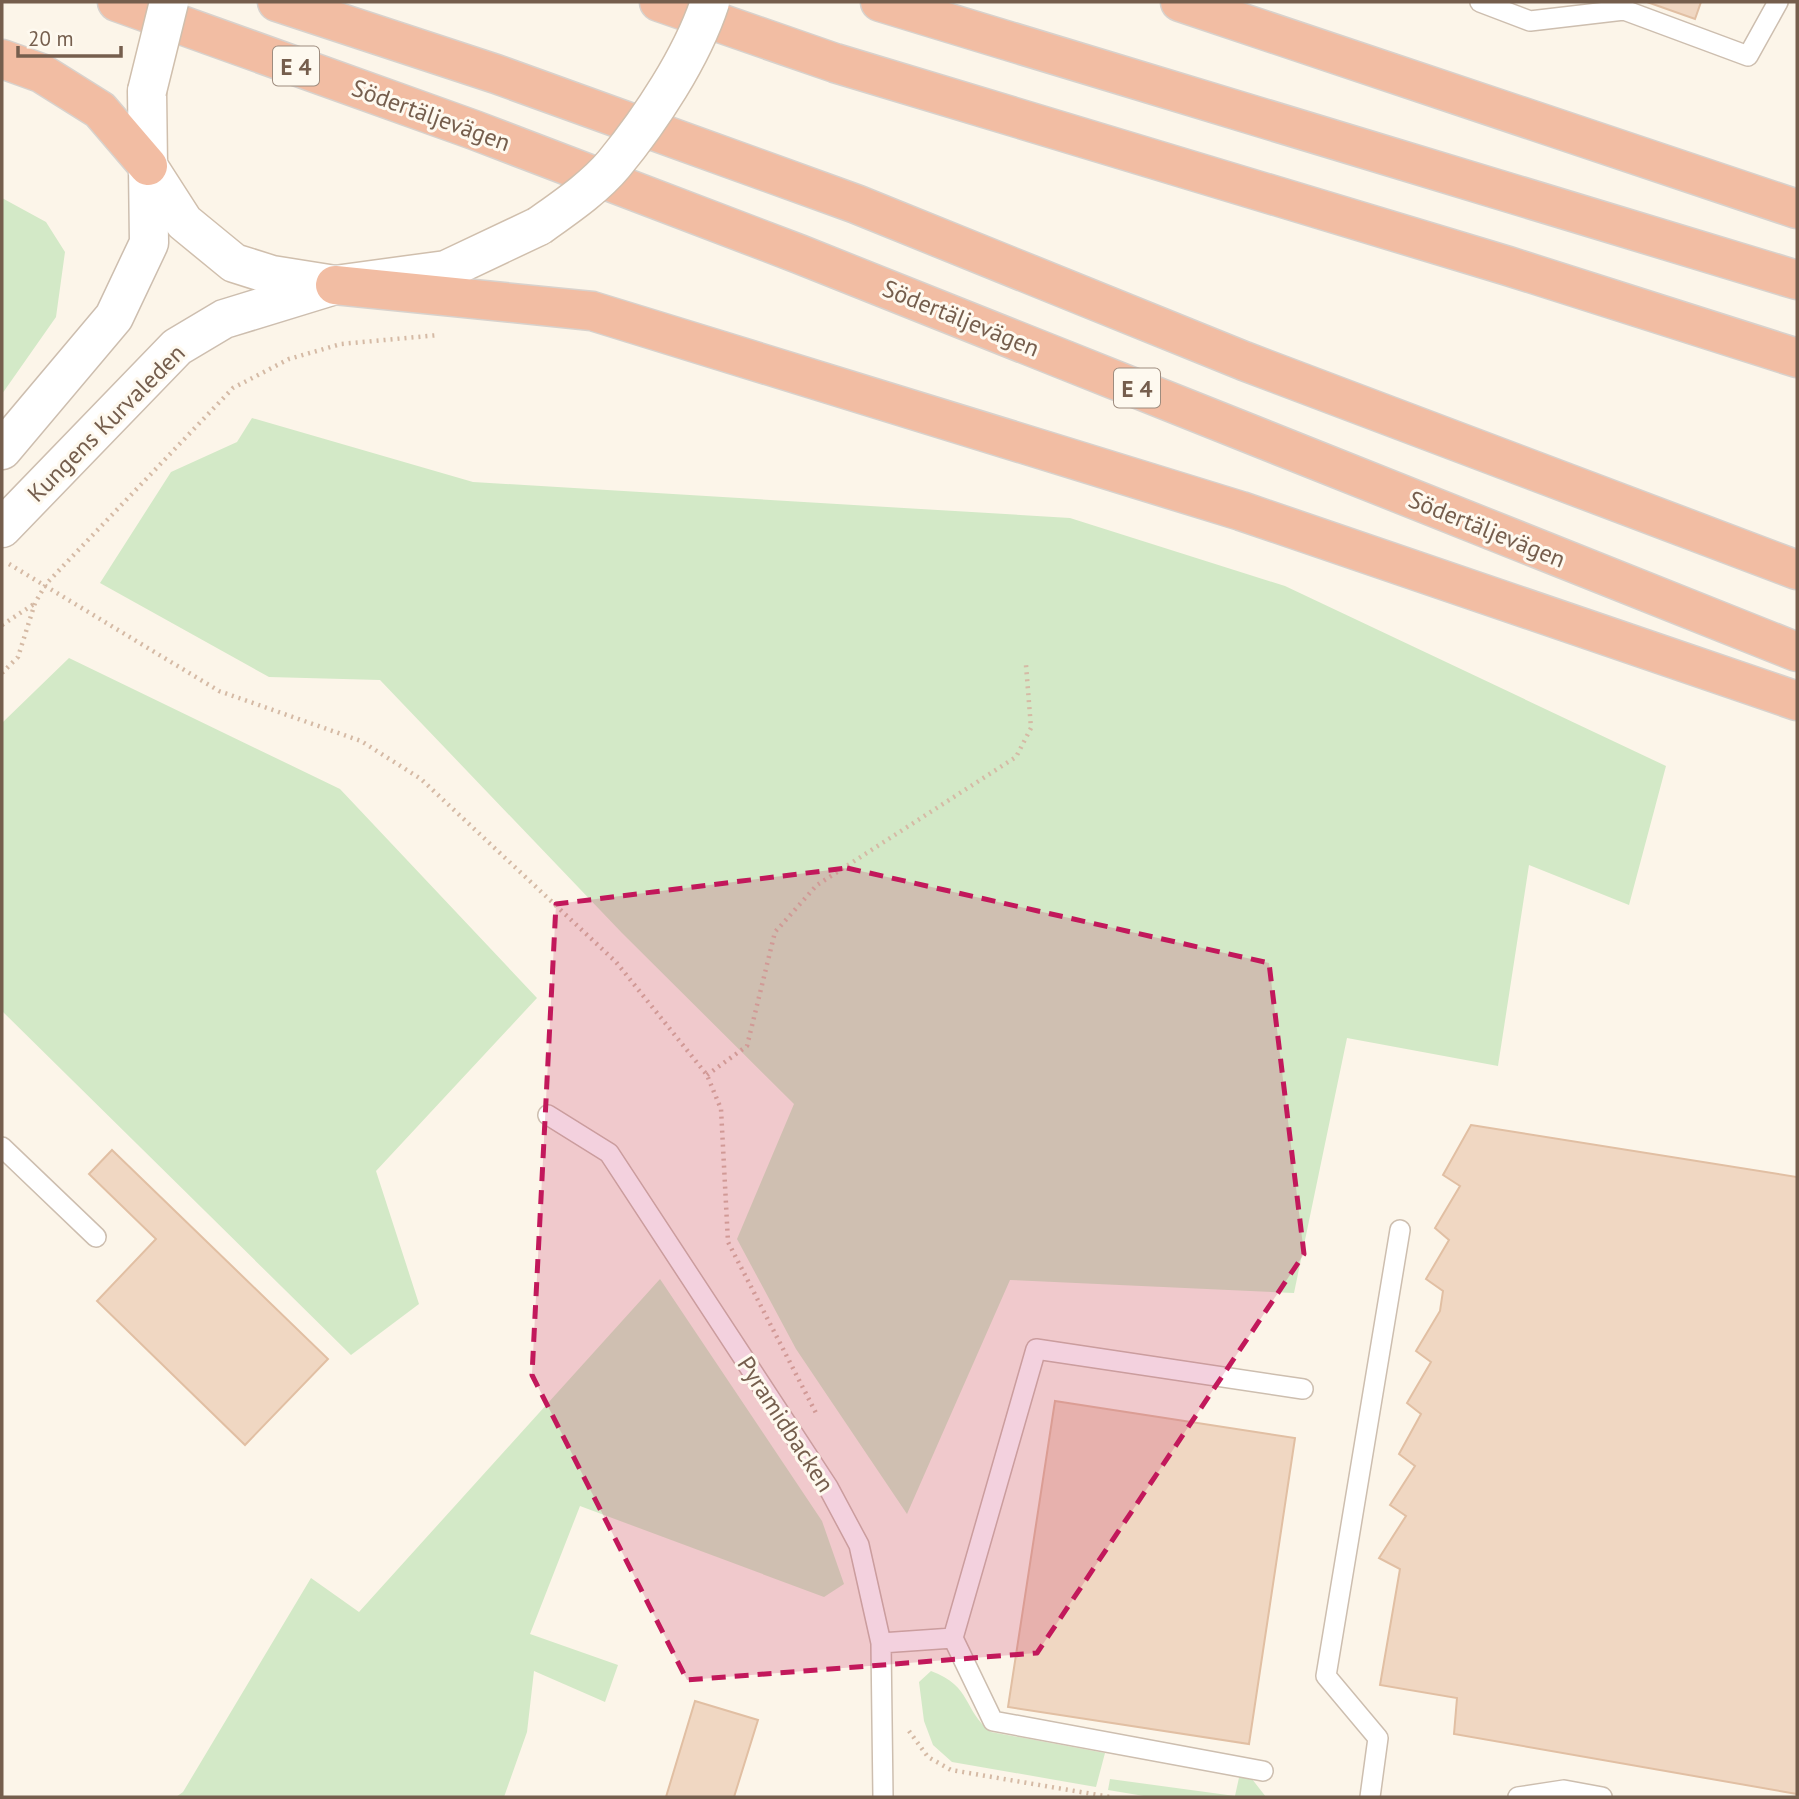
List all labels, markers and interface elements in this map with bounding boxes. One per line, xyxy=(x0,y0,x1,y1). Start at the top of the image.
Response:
scale bar xyxy=(18,14,121,58)
text: 20 m xyxy=(28,25,74,52)
road number: E 4 xyxy=(273,46,319,86)
street label: Södertäljevägen xyxy=(348,72,514,158)
street label: Södertäljevägen xyxy=(878,272,1044,364)
street label: Kungens Kurvaleden xyxy=(21,338,191,508)
road number: E 4 xyxy=(1114,368,1160,408)
street label: Södertäljevägen xyxy=(1404,483,1570,575)
street label: Pyramidbacken xyxy=(731,1350,841,1498)

